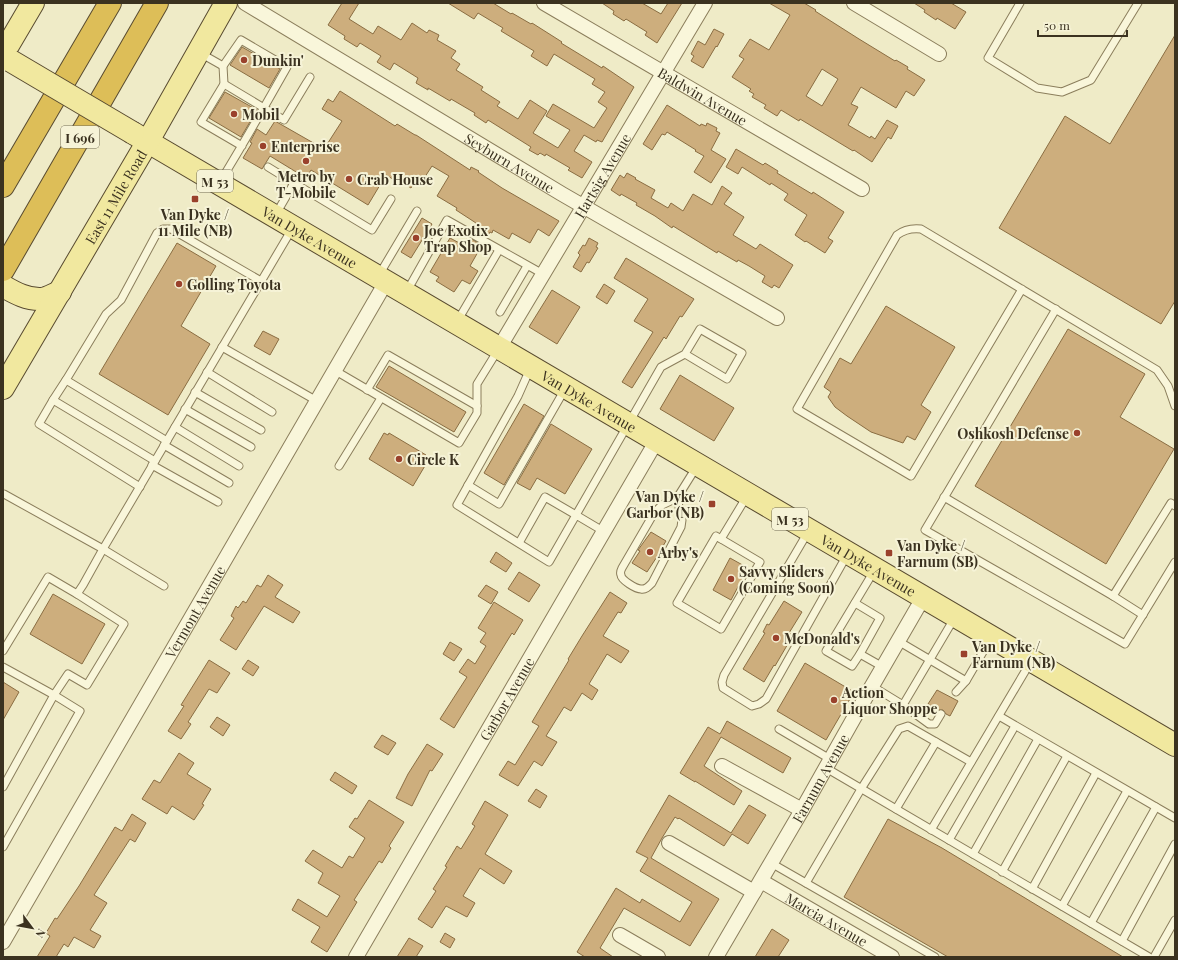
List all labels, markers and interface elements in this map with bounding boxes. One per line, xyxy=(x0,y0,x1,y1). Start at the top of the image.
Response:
scale bar xyxy=(1038,12,1127,38)
text: 50 m xyxy=(1044,17,1070,33)
place label: Dunkin' xyxy=(252,51,304,70)
marker: Dunkin' xyxy=(239,55,249,65)
street label: Baldwin Avenue xyxy=(655,62,751,129)
place label: Mobil xyxy=(242,105,280,124)
marker: Mobil xyxy=(229,109,239,119)
road number: I 696 xyxy=(61,126,99,148)
street label: Seyburn Avenue xyxy=(461,128,558,197)
street label: Hartsig Avenue xyxy=(569,129,635,221)
place label: Enterprise xyxy=(271,137,340,156)
marker: Enterprise xyxy=(258,141,268,151)
street label: East 11 Mile Road xyxy=(80,146,151,247)
marker: Metro by T-Mobile xyxy=(301,156,311,166)
place label: Metro by T-Mobile xyxy=(276,167,336,202)
road number: M 53 xyxy=(197,170,233,192)
place label: Crab House xyxy=(357,170,433,189)
marker: Crab House xyxy=(344,174,354,184)
marker: Van Dyke / 11 Mile (NB) xyxy=(190,194,200,204)
street label: Van Dyke Avenue xyxy=(258,201,361,272)
place label: Van Dyke / 11 Mile (NB) xyxy=(158,205,232,240)
place label: Joe Exotix Trap Shop xyxy=(423,221,492,256)
marker: Joe Exotix Trap Shop xyxy=(411,233,421,243)
place label: Golling Toyota xyxy=(187,275,282,294)
marker: Golling Toyota xyxy=(174,279,184,289)
street label: Van Dyke Avenue xyxy=(537,365,640,436)
place label: Oshkosh Defense xyxy=(957,424,1069,443)
marker: Oshkosh Defense xyxy=(1072,428,1082,438)
place label: Circle K xyxy=(407,450,460,469)
marker: Circle K xyxy=(394,454,404,464)
place label: Van Dyke / Garbor (NB) xyxy=(626,487,704,522)
marker: Van Dyke / Garbor (NB) xyxy=(707,499,717,509)
road number: M 53 xyxy=(772,508,808,530)
street label: Van Dyke Avenue xyxy=(817,529,920,600)
place label: Van Dyke / Farnum (SB) xyxy=(896,536,978,571)
place label: Arby's xyxy=(657,543,698,562)
marker: Arby's xyxy=(645,547,655,557)
marker: Van Dyke / Farnum (SB) xyxy=(884,548,894,558)
street label: Vermont Avenue xyxy=(160,562,229,662)
place label: Savvy Sliders (Coming Soon) xyxy=(739,562,834,597)
marker: Savvy Sliders (Coming Soon) xyxy=(726,574,736,584)
place label: McDonald's xyxy=(784,629,860,648)
marker: McDonald's xyxy=(771,633,781,643)
place label: Van Dyke / Farnum (NB) xyxy=(971,637,1055,672)
marker: Van Dyke / Farnum (NB) xyxy=(959,649,969,659)
street label: Garbor Avenue xyxy=(475,653,538,744)
place label: Action Liquor Shoppe xyxy=(841,683,937,718)
marker: Action Liquor Shoppe xyxy=(829,695,839,705)
street label: Farnum Avenue xyxy=(787,730,853,826)
street label: Marcia Avenue xyxy=(782,888,871,950)
north arrow xyxy=(12,908,52,948)
text: N xyxy=(32,926,49,941)

